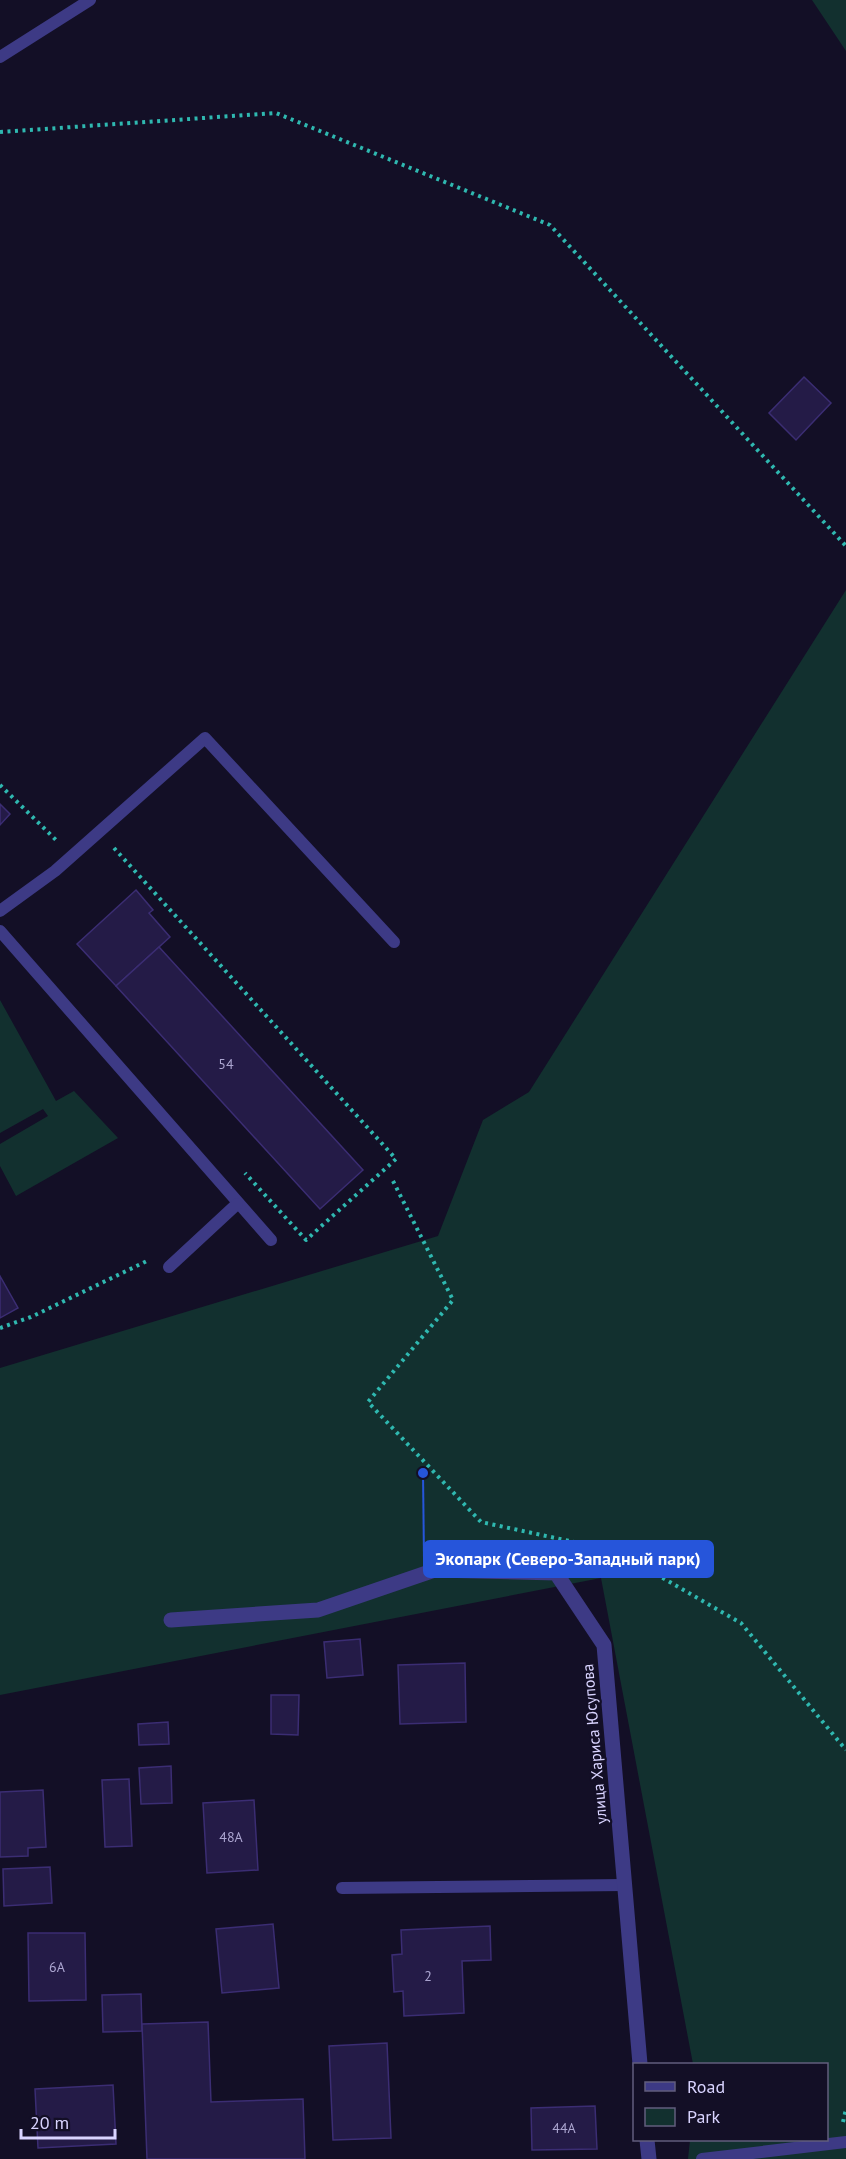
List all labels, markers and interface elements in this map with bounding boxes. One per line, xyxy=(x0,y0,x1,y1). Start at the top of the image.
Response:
house number: 54 xyxy=(218,1055,234,1073)
callout: Экопарк (Северо-Западный парк) xyxy=(424,1541,713,1577)
text: Экопарк (Северо-Западный парк) xyxy=(435,1547,701,1570)
street label: улица Хариса Юсупова xyxy=(577,1663,611,1825)
house number: 48А xyxy=(219,1828,244,1846)
house number: 6А xyxy=(49,1958,66,1976)
house number: 2 xyxy=(424,1967,432,1985)
legend xyxy=(633,2063,828,2141)
text: Road xyxy=(687,2075,725,2098)
scale bar xyxy=(21,2102,116,2140)
text: Park xyxy=(687,2105,720,2128)
text: 20 m xyxy=(30,2111,69,2134)
house number: 44А xyxy=(552,2119,577,2137)

